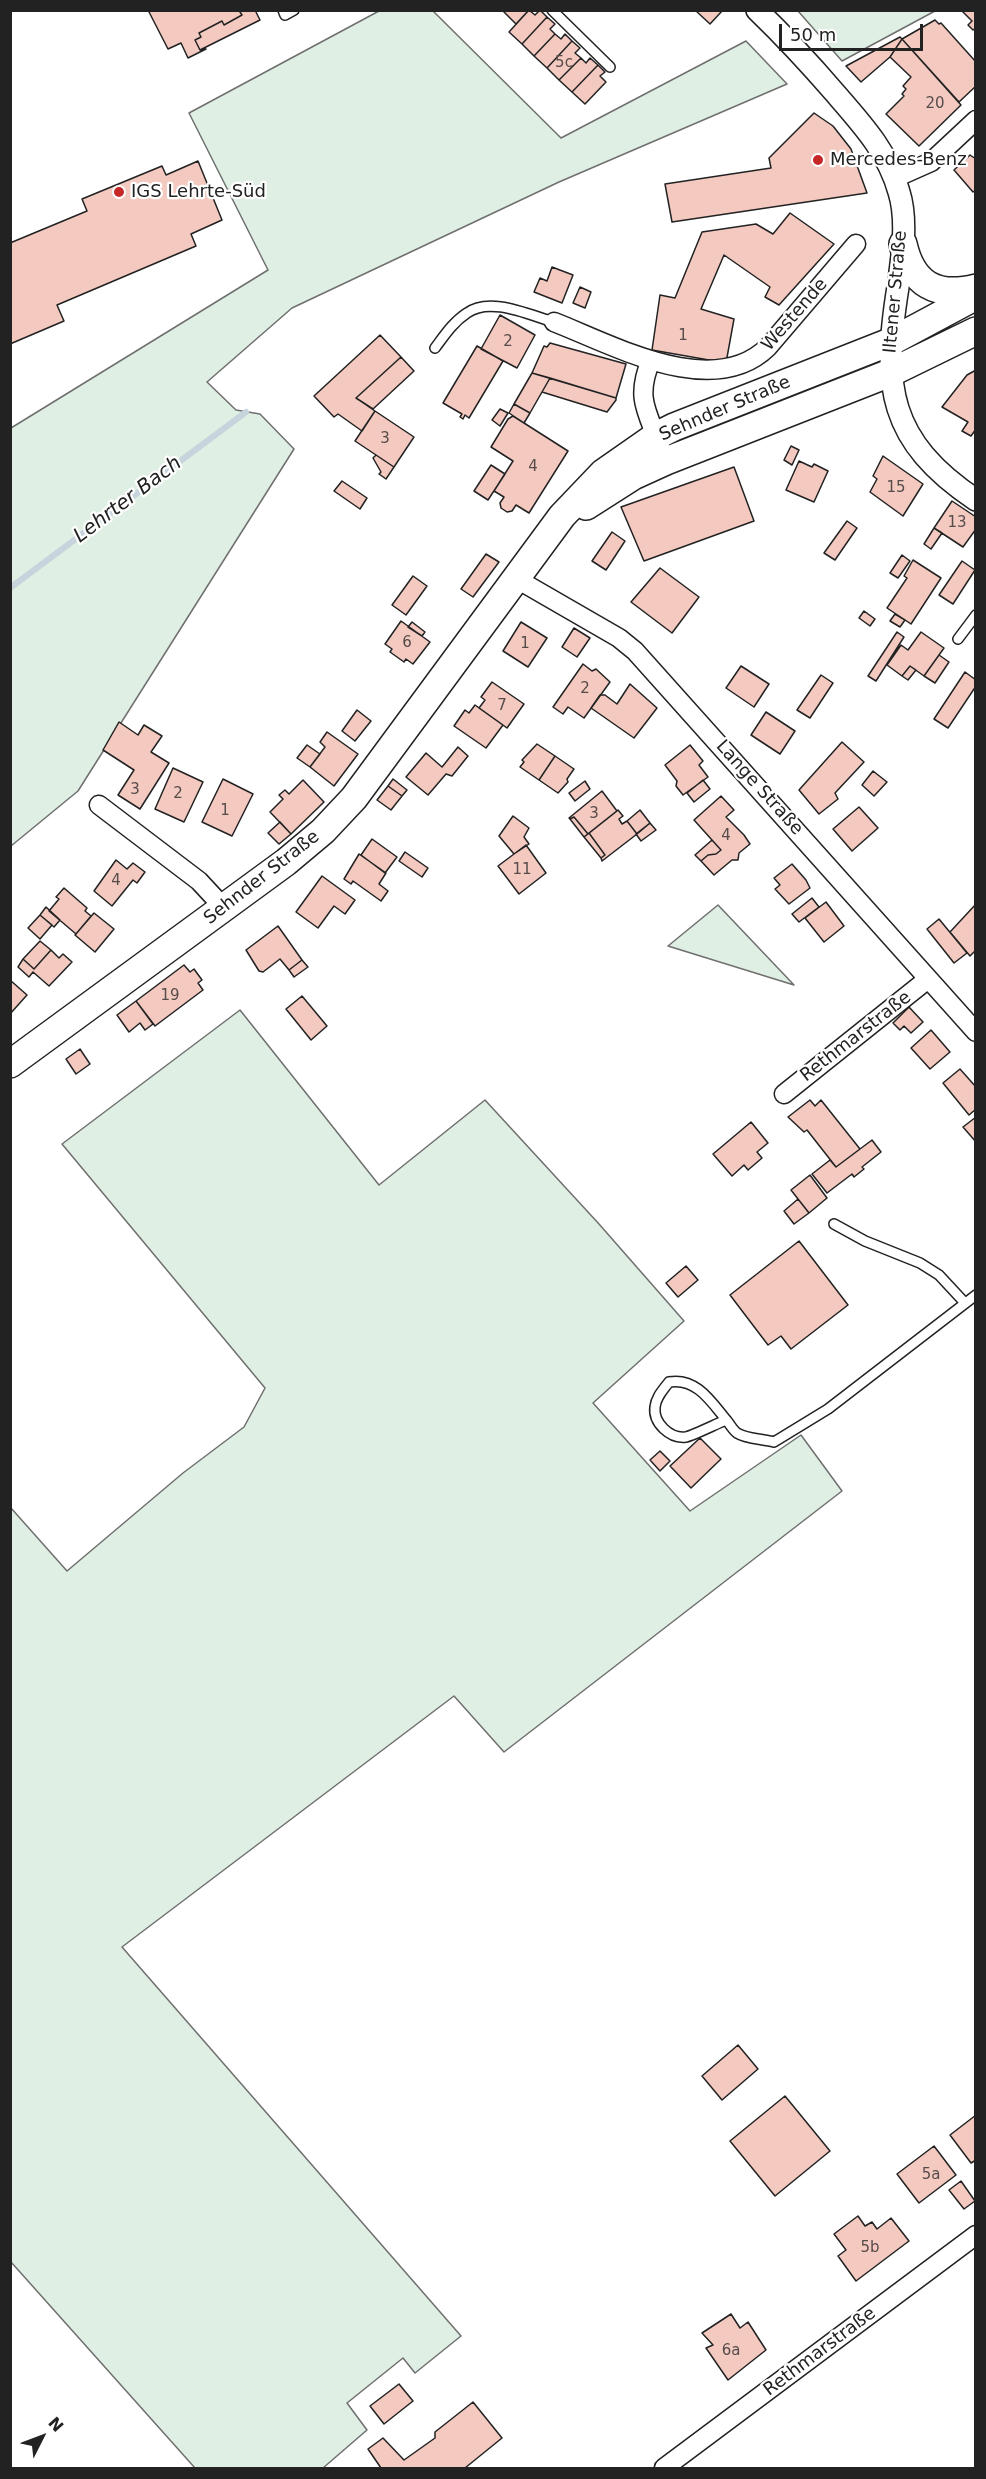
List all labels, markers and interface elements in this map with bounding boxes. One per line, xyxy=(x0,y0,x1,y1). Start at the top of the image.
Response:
scale bar xyxy=(782,12,926,50)
text: 50 m xyxy=(790,24,836,45)
house number: 5c xyxy=(555,54,573,72)
house number: 20 xyxy=(925,95,945,113)
place label: Mercedes-Benz xyxy=(830,149,967,171)
marker: Mercedes-Benz xyxy=(811,153,825,167)
place label: IGS Lehrte-Süd xyxy=(131,181,266,203)
marker: IGS Lehrte-Süd xyxy=(112,185,126,199)
street label: Iltener Straße xyxy=(880,230,912,354)
street label: Westende xyxy=(758,274,832,356)
house number: 1 xyxy=(678,327,688,345)
house number: 2 xyxy=(503,333,513,351)
street label: Sehnder Straße xyxy=(656,372,794,446)
house number: 3 xyxy=(380,430,390,448)
water label: Lehrter Bach xyxy=(69,452,187,548)
house number: 4 xyxy=(528,458,538,476)
house number: 15 xyxy=(886,479,906,497)
house number: 13 xyxy=(947,514,967,532)
house number: 6 xyxy=(402,634,412,652)
house number: 1 xyxy=(520,635,530,653)
house number: 2 xyxy=(580,680,590,698)
house number: 7 xyxy=(497,697,507,715)
street label: Lange Straße xyxy=(711,736,807,840)
house number: 3 xyxy=(130,781,140,799)
house number: 2 xyxy=(173,785,183,803)
house number: 1 xyxy=(220,802,230,820)
house number: 3 xyxy=(589,805,599,823)
street label: Sehnder Straße xyxy=(200,826,324,930)
house number: 4 xyxy=(721,827,731,845)
house number: 11 xyxy=(512,861,532,879)
house number: 4 xyxy=(111,872,121,890)
house number: 19 xyxy=(160,987,180,1005)
street label: Rethmarstraße xyxy=(796,987,916,1087)
house number: 5a xyxy=(922,2166,940,2184)
house number: 5b xyxy=(860,2239,880,2257)
street label: Rethmarstraße xyxy=(760,2303,880,2401)
house number: 6a xyxy=(722,2342,740,2360)
north arrow xyxy=(12,2407,72,2467)
text: N xyxy=(44,2413,67,2436)

